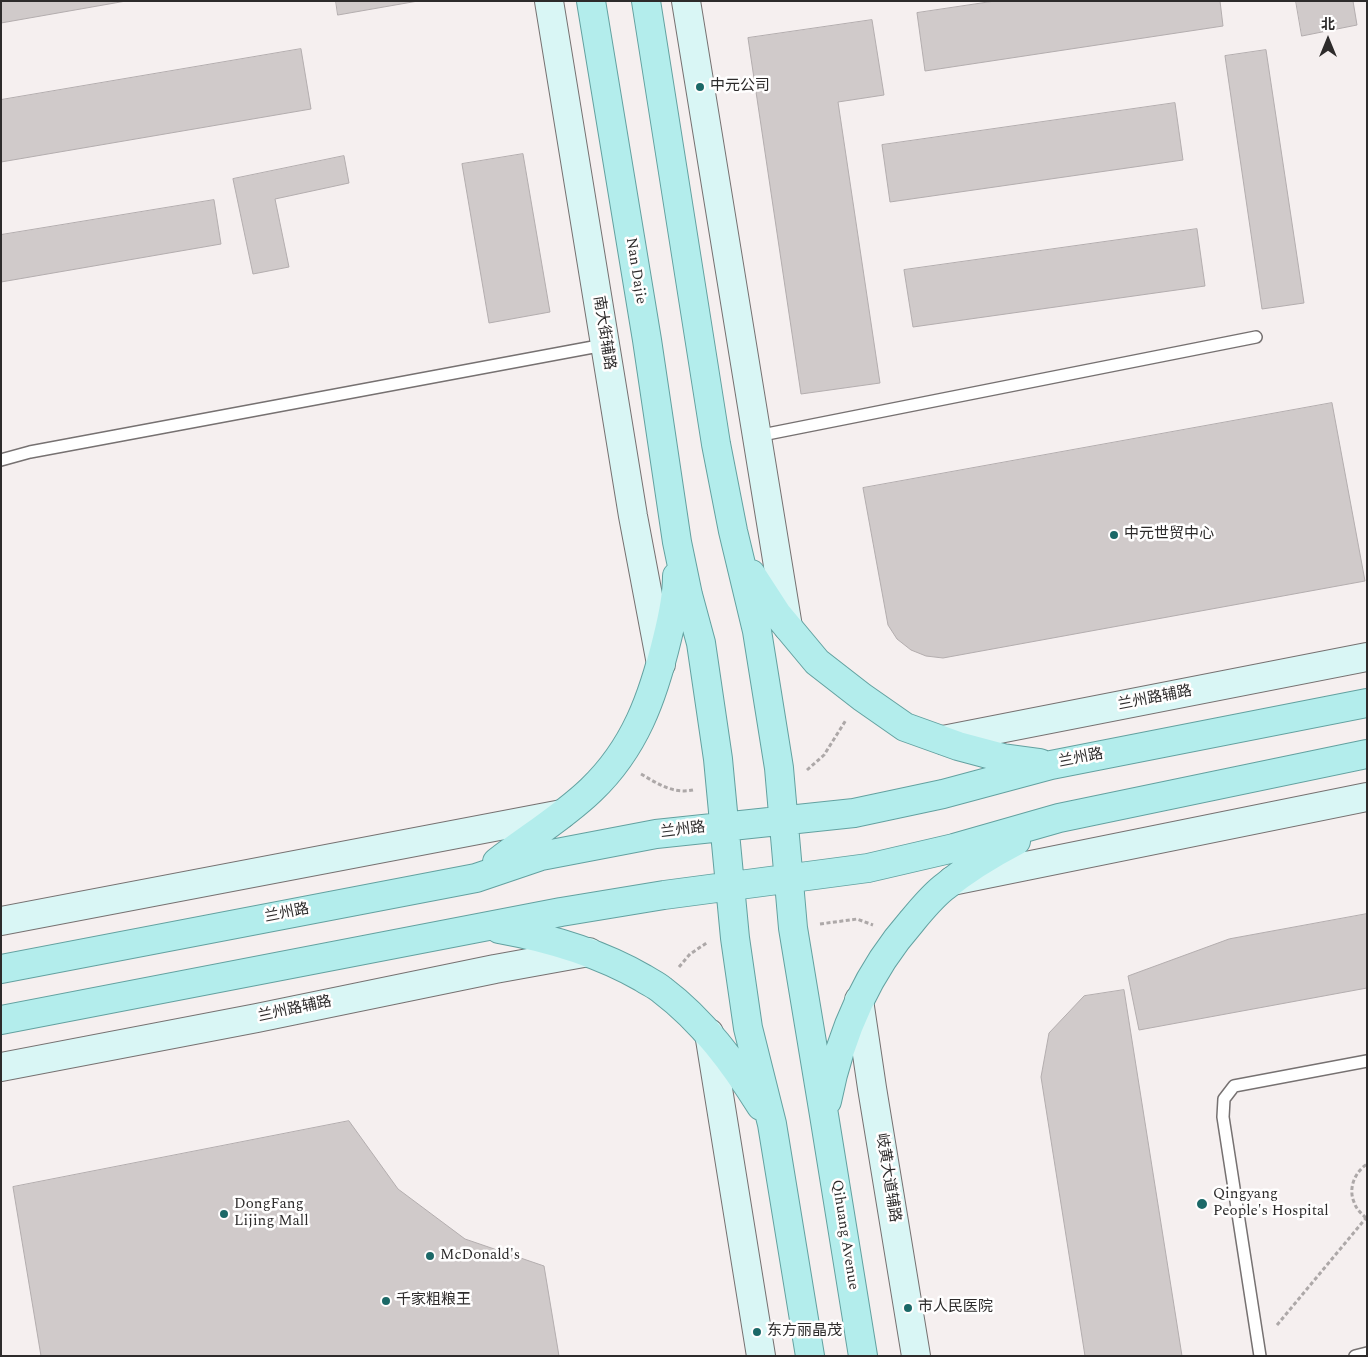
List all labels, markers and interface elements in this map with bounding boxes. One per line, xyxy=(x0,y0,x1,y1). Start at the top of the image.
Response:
text: 北 xyxy=(1321,14,1335,35)
north arrow xyxy=(1303,15,1353,65)
place label: 中元公司 xyxy=(710,78,770,96)
marker: 中元公司 xyxy=(694,81,706,93)
street label: Nan Dajie xyxy=(621,236,649,306)
street label: 南大街辅路 xyxy=(588,295,618,371)
place label: 中元世贸中心 xyxy=(1124,526,1214,544)
marker: 中元世贸中心 xyxy=(1108,529,1120,541)
street label: 兰州路辅路 xyxy=(1116,683,1194,715)
street label: 兰州路 xyxy=(1057,746,1105,772)
street label: 兰州路 xyxy=(660,819,706,843)
street label: 兰州路 xyxy=(263,901,311,927)
street label: 兰州路辅路 xyxy=(256,993,334,1027)
street label: 岐黄大道辅路 xyxy=(871,1132,903,1224)
street label: Qihuang Avenue xyxy=(826,1179,862,1291)
place label: Qingyang People's Hospital xyxy=(1213,1186,1329,1221)
place label: DongFang Lijing Mall xyxy=(234,1196,309,1231)
marker: Qingyang People's Hospital xyxy=(1195,1197,1209,1211)
marker: DongFang Lijing Mall xyxy=(218,1208,230,1220)
place label: McDonald's xyxy=(440,1247,520,1265)
marker: McDonald's xyxy=(424,1250,436,1262)
place label: 千家粗粮王 xyxy=(396,1292,471,1310)
marker: 千家粗粮王 xyxy=(380,1295,392,1307)
place label: 市人民医院 xyxy=(918,1299,993,1317)
marker: 市人民医院 xyxy=(902,1302,914,1314)
place label: 东方丽晶茂 xyxy=(767,1323,842,1341)
marker: 东方丽晶茂 xyxy=(751,1326,763,1338)

